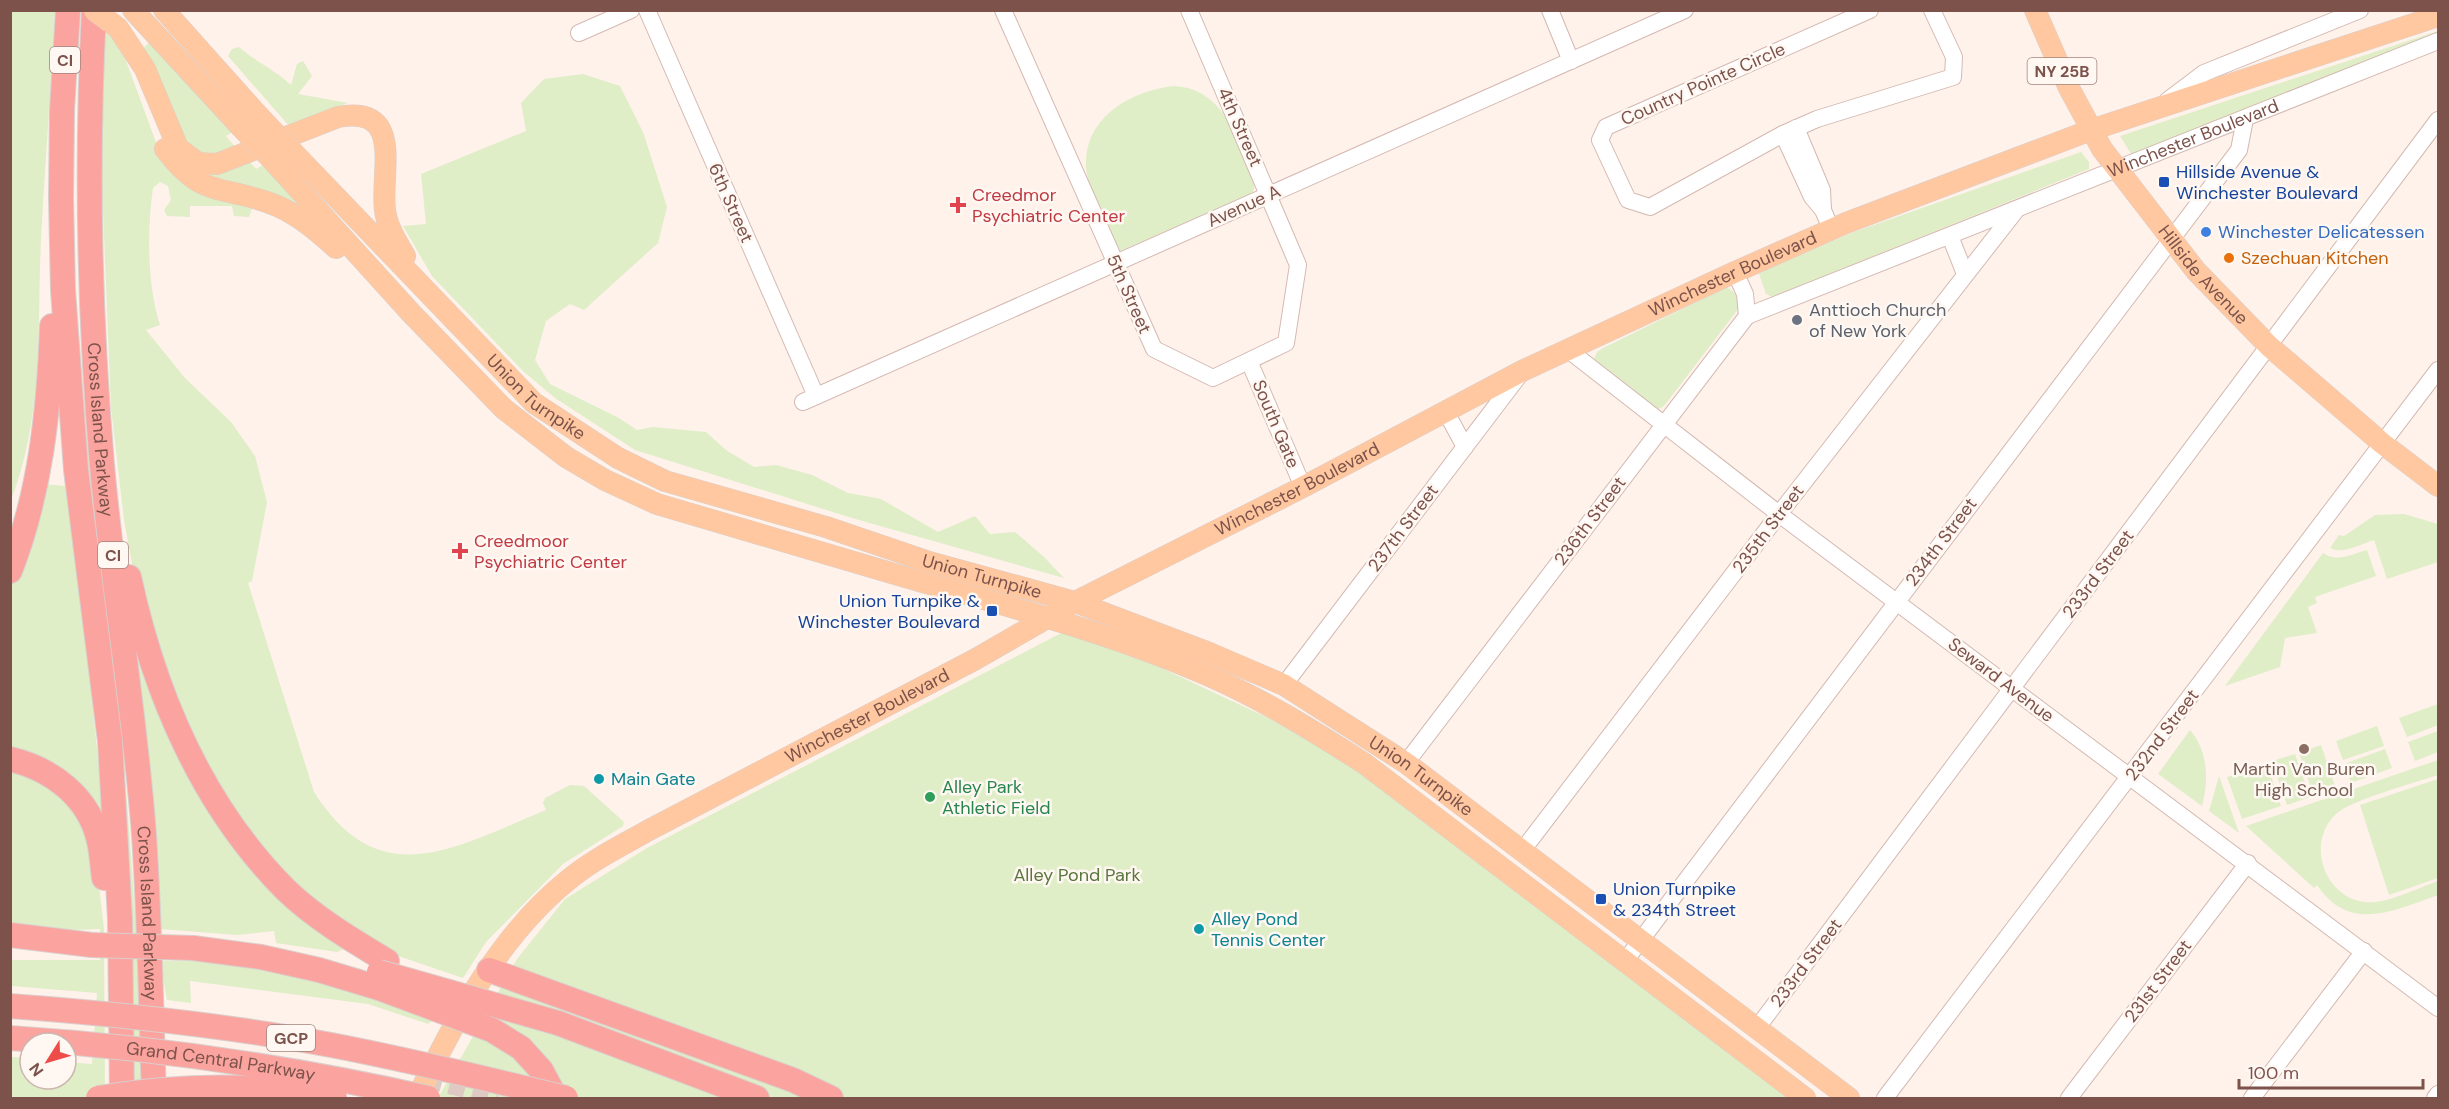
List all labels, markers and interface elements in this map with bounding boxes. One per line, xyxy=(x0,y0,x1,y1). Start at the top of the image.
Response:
street label: Country Pointe Circle xyxy=(1617,37,1789,131)
road number: CI xyxy=(50,47,80,73)
road number: NY 25B xyxy=(2028,58,2096,84)
street label: 4th Street xyxy=(1212,84,1268,170)
street label: Winchester Boulevard xyxy=(2104,94,2282,183)
street label: 6th Street xyxy=(703,160,759,246)
place label: Hillside Avenue & Winchester Boulevard xyxy=(2176,160,2358,205)
marker: Hillside Avenue & Winchester Boulevard xyxy=(2157,175,2171,189)
street label: Avenue A xyxy=(1204,179,1285,233)
place label: Creedmor Psychiatric Center xyxy=(972,183,1125,228)
marker: Creedmor Psychiatric Center xyxy=(949,196,967,214)
street label: Hillside Avenue xyxy=(2153,220,2254,330)
place label: Winchester Delicatessen xyxy=(2218,220,2425,244)
street label: Winchester Boulevard xyxy=(1645,225,1821,323)
marker: Winchester Delicatessen xyxy=(2199,225,2213,239)
place label: Szechuan Kitchen xyxy=(2241,246,2389,270)
street label: 5th Street xyxy=(1101,251,1157,337)
marker: Szechuan Kitchen xyxy=(2222,251,2236,265)
place label: Anttioch Church of New York xyxy=(1809,298,1946,343)
marker: Anttioch Church of New York xyxy=(1790,313,1804,327)
street label: Cross Island Parkway xyxy=(82,342,119,518)
street label: Union Turnpike xyxy=(481,349,590,446)
street label: South Gate xyxy=(1247,376,1305,472)
street label: Winchester Boulevard xyxy=(1211,437,1384,542)
street label: 236th Street xyxy=(1549,472,1631,570)
street label: 237th Street xyxy=(1362,479,1444,577)
street label: 235th Street xyxy=(1727,480,1809,578)
street label: 234th Street xyxy=(1900,493,1982,591)
street label: 233rd Street xyxy=(2057,525,2139,623)
place label: Creedmoor Psychiatric Center xyxy=(474,529,627,574)
road number: CI xyxy=(98,542,128,568)
marker: Creedmoor Psychiatric Center xyxy=(451,542,469,560)
street label: Union Turnpike xyxy=(919,548,1044,604)
place label: Union Turnpike & Winchester Boulevard xyxy=(798,589,980,634)
marker: Union Turnpike & Winchester Boulevard xyxy=(985,604,999,618)
street label: Seward Avenue xyxy=(1943,632,2059,728)
street label: Winchester Boulevard xyxy=(781,663,954,769)
street label: 232nd Street xyxy=(2120,684,2204,786)
street label: Union Turnpike xyxy=(1364,730,1478,822)
marker: Martin Van Buren High School xyxy=(2297,742,2311,756)
place label: Martin Van Buren High School xyxy=(2233,757,2375,802)
place label: Main Gate xyxy=(611,767,696,791)
marker: Main Gate xyxy=(592,772,606,786)
place label: Alley Park Athletic Field xyxy=(942,775,1050,820)
marker: Alley Park Athletic Field xyxy=(923,790,937,804)
street label: Cross Island Parkway xyxy=(131,825,163,1001)
park label: Alley Pond Park xyxy=(1013,863,1141,887)
place label: Union Turnpike & 234th Street xyxy=(1613,877,1736,922)
marker: Union Turnpike & 234th Street xyxy=(1594,892,1608,906)
place label: Alley Pond Tennis Center xyxy=(1211,907,1326,952)
street label: 233rd Street xyxy=(1765,914,1847,1012)
marker: Alley Pond Tennis Center xyxy=(1192,922,1206,936)
street label: 231st Street xyxy=(2119,935,2197,1027)
road number: GCP xyxy=(267,1025,315,1051)
north arrow xyxy=(18,1031,78,1091)
street label: Grand Central Parkway xyxy=(125,1036,317,1087)
scale bar xyxy=(2239,1052,2424,1090)
text: N xyxy=(25,1059,48,1081)
text: 100 m xyxy=(2248,1061,2299,1085)

